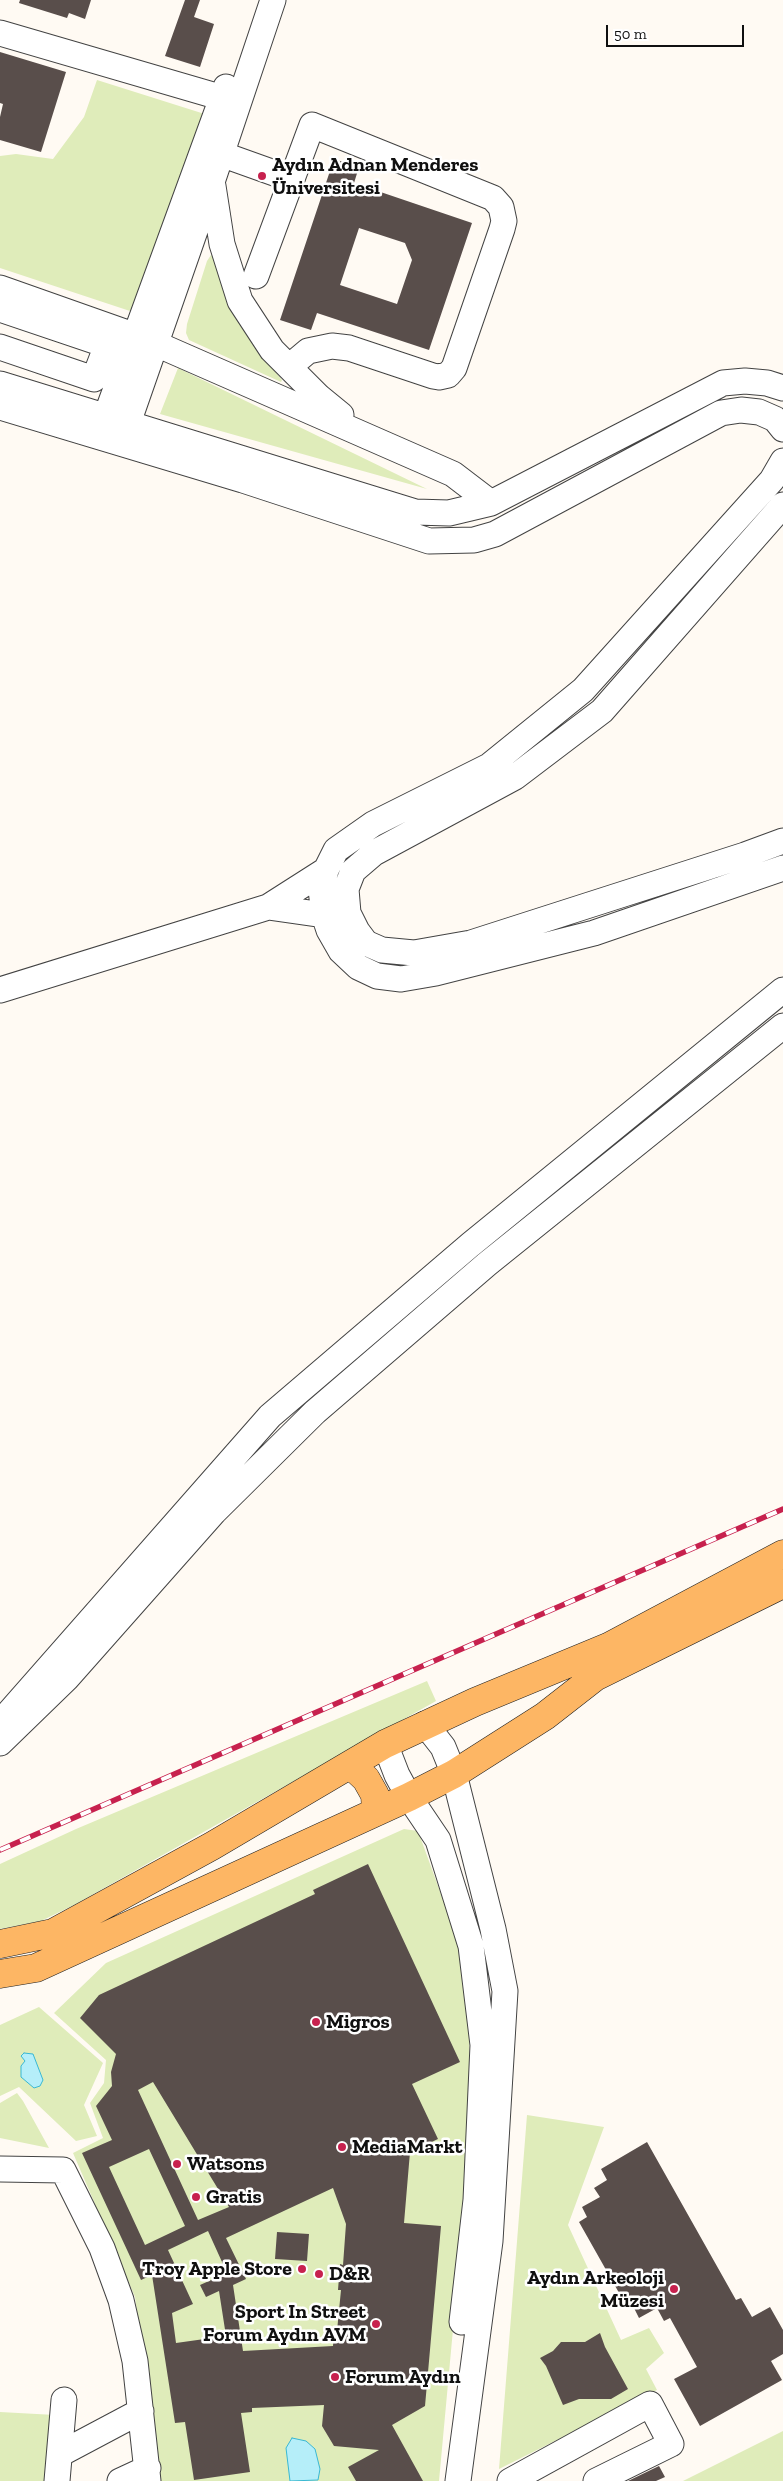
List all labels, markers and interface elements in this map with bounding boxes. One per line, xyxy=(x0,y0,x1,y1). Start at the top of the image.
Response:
scale bar xyxy=(608,15,746,47)
text: 50 m xyxy=(614,25,647,43)
place label: Aydın Adnan Menderes Üniversitesi xyxy=(272,153,478,200)
marker: Aydın Adnan Menderes Üniversitesi xyxy=(256,170,268,182)
place label: Migros xyxy=(326,2010,390,2034)
marker: Migros xyxy=(310,2016,322,2028)
place label: MediaMarkt xyxy=(352,2135,462,2159)
marker: MediaMarkt xyxy=(336,2141,348,2153)
place label: Watsons xyxy=(187,2152,264,2176)
marker: Watsons xyxy=(171,2158,183,2170)
place label: Gratis xyxy=(206,2185,262,2209)
marker: Gratis xyxy=(190,2191,202,2203)
place label: Troy Apple Store xyxy=(142,2257,292,2281)
place label: D&R xyxy=(329,2262,370,2286)
marker: Troy Apple Store xyxy=(296,2263,308,2275)
place label: Aydın Arkeoloji Müzesi xyxy=(527,2266,664,2313)
marker: D&R xyxy=(313,2268,325,2280)
marker: Aydın Arkeoloji Müzesi xyxy=(668,2283,680,2295)
place label: Sport In Street Forum Aydın AVM xyxy=(203,2300,366,2347)
marker: Sport In Street Forum Aydın AVM xyxy=(370,2318,382,2330)
place label: Forum Aydın xyxy=(345,2365,461,2389)
marker: Forum Aydın xyxy=(329,2371,341,2383)

